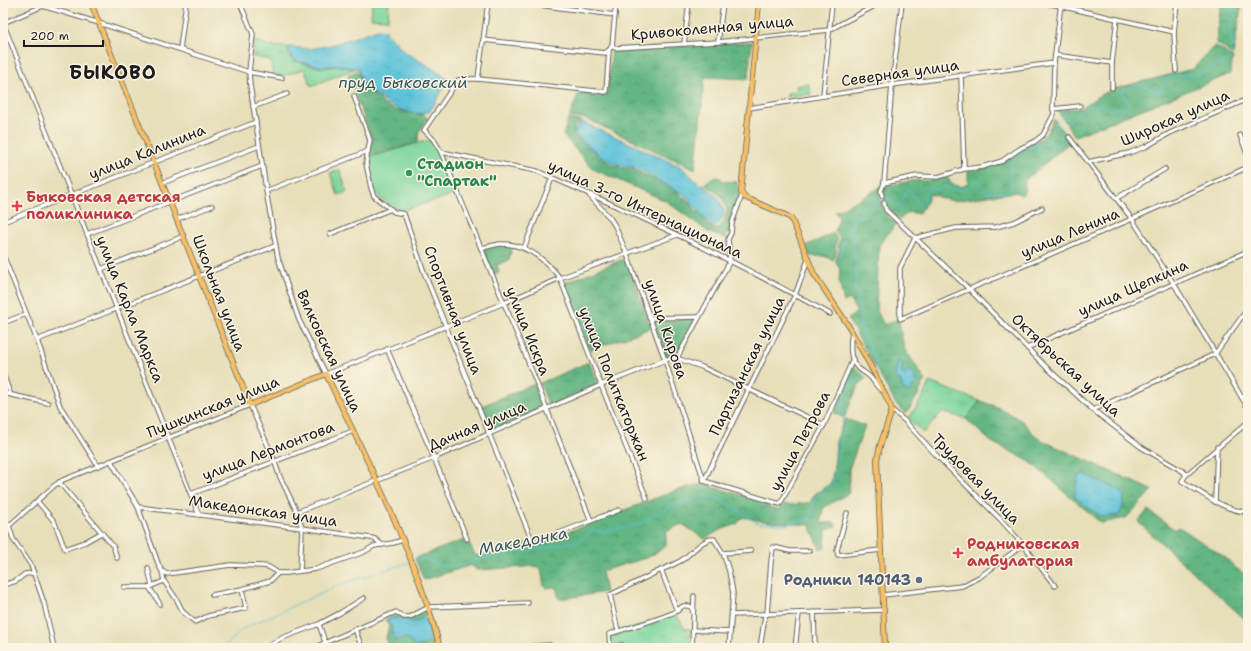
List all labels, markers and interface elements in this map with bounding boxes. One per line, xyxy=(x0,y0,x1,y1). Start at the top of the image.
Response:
street label: Кривоколенная улица xyxy=(630,11,795,45)
scale bar xyxy=(24,22,103,48)
text: 200 m xyxy=(30,28,69,44)
street label: Северная улица xyxy=(840,55,961,91)
district label: БЫКОВО xyxy=(69,60,157,85)
water label: пруд Быковский xyxy=(338,72,468,93)
street label: Широкая улица xyxy=(1117,85,1233,151)
street label: улица Калинина xyxy=(86,119,209,184)
place label: Стадион "Спартак" xyxy=(417,154,497,191)
street label: улица 3-го Интернационала xyxy=(545,155,746,263)
marker: Стадион "Спартак" xyxy=(404,168,414,178)
place label: Быковская детская поликлиника xyxy=(26,187,181,224)
marker: Быковская детская поликлиника xyxy=(11,200,23,212)
street label: улица Ленина xyxy=(1018,203,1123,263)
street label: Школьная улица xyxy=(188,232,251,355)
street label: улица Карла Маркса xyxy=(91,233,169,386)
street label: Спортивная улица xyxy=(419,243,487,378)
street label: улица Щепкина xyxy=(1075,255,1192,321)
street label: улица Кирова xyxy=(640,277,693,382)
street label: улица Искра xyxy=(501,284,555,379)
street label: Вялковская улица xyxy=(292,287,366,416)
street label: Партизанская улица xyxy=(705,292,790,439)
street label: улица Политкаторжан xyxy=(574,304,654,464)
street label: Октябрьская улица xyxy=(1007,309,1126,421)
street label: Пушкинская улица xyxy=(144,371,283,443)
street label: улица Петрова xyxy=(765,387,835,495)
street label: Дачная улица xyxy=(425,396,530,456)
street label: улица Лермонтова xyxy=(199,416,338,485)
street label: Трудовая улица xyxy=(928,429,1025,529)
street label: Македонская улица xyxy=(188,491,339,531)
water label: Македонка xyxy=(477,522,569,560)
place label: Родниковская амбулатория xyxy=(967,534,1080,571)
marker: Родниковская амбулатория xyxy=(952,547,964,559)
place label: Родники 140143 xyxy=(784,570,911,590)
marker: Родники 140143 xyxy=(914,575,924,585)

